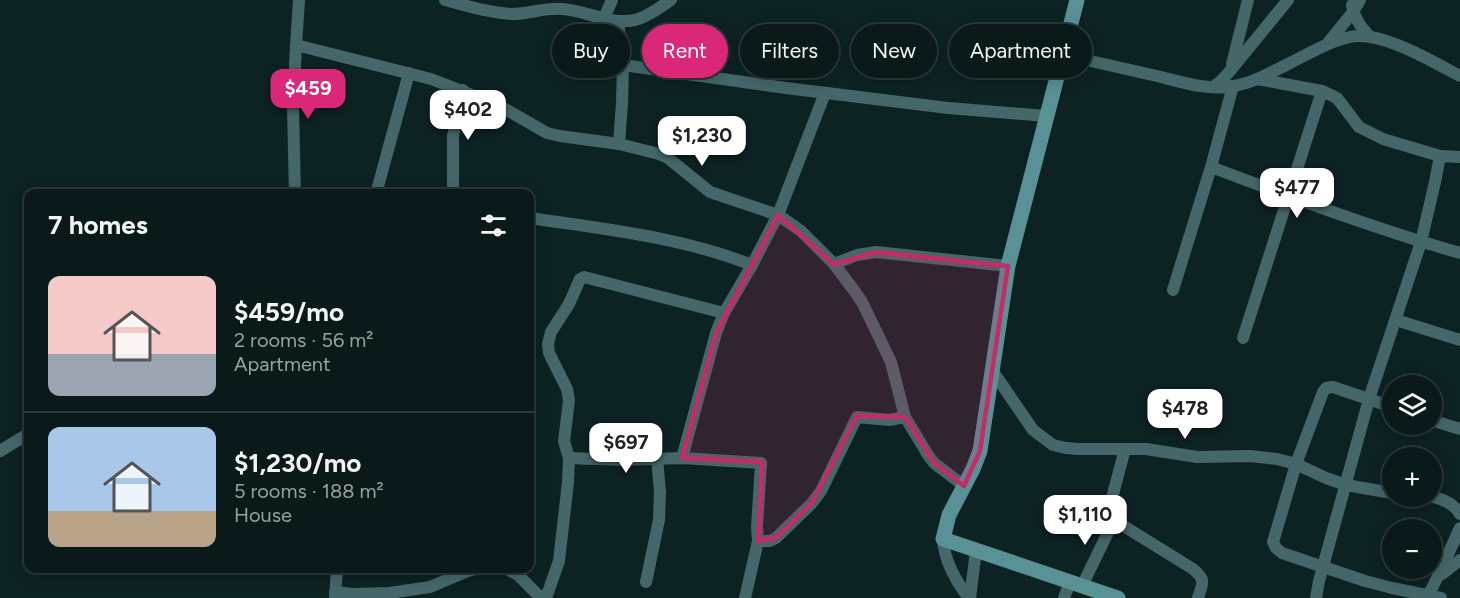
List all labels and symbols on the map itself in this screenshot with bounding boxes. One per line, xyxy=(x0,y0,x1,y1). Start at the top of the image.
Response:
pin: $459 xyxy=(272,69,344,120)
pin: $402 xyxy=(432,90,504,141)
pin: $1,230 xyxy=(653,116,751,167)
pin: $477 xyxy=(1261,168,1333,219)
pin: $478 xyxy=(1149,389,1221,440)
pin: $697 xyxy=(590,423,662,474)
pin: $1,110 xyxy=(1036,495,1134,546)

